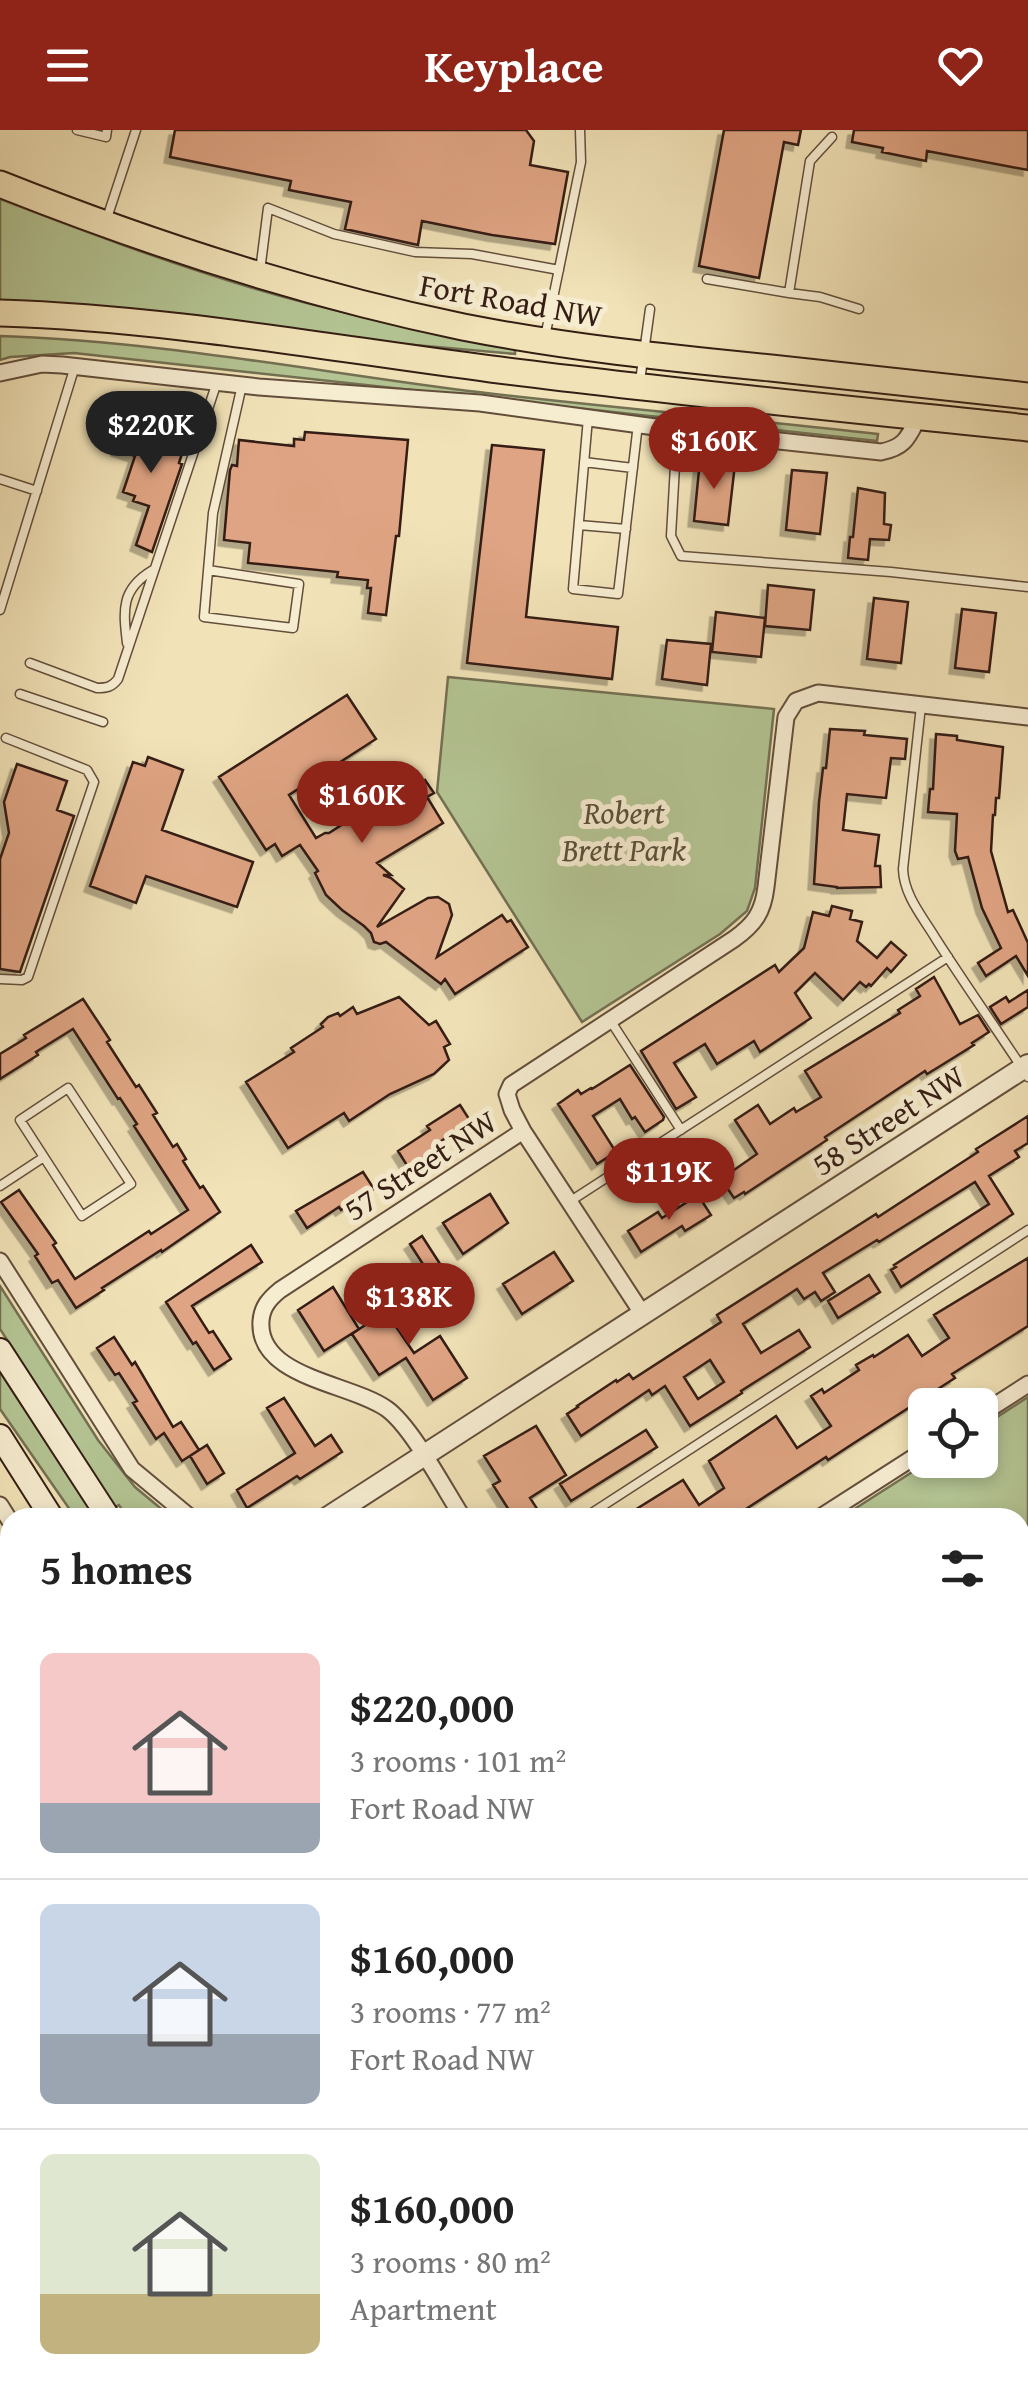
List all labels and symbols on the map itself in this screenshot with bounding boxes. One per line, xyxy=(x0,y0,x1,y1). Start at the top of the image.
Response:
street label: Fort Road NW xyxy=(416,261,606,339)
pin: $220K xyxy=(81,391,221,476)
pin: $160K xyxy=(644,407,784,492)
pin: $160K xyxy=(292,761,432,846)
park label: Robert Brett Park xyxy=(561,789,686,873)
street label: 58 Street NW xyxy=(802,1053,974,1187)
street label: 57 Street NW xyxy=(334,1098,506,1232)
pin: $119K xyxy=(599,1138,739,1223)
pin: $138K xyxy=(339,1263,479,1348)

